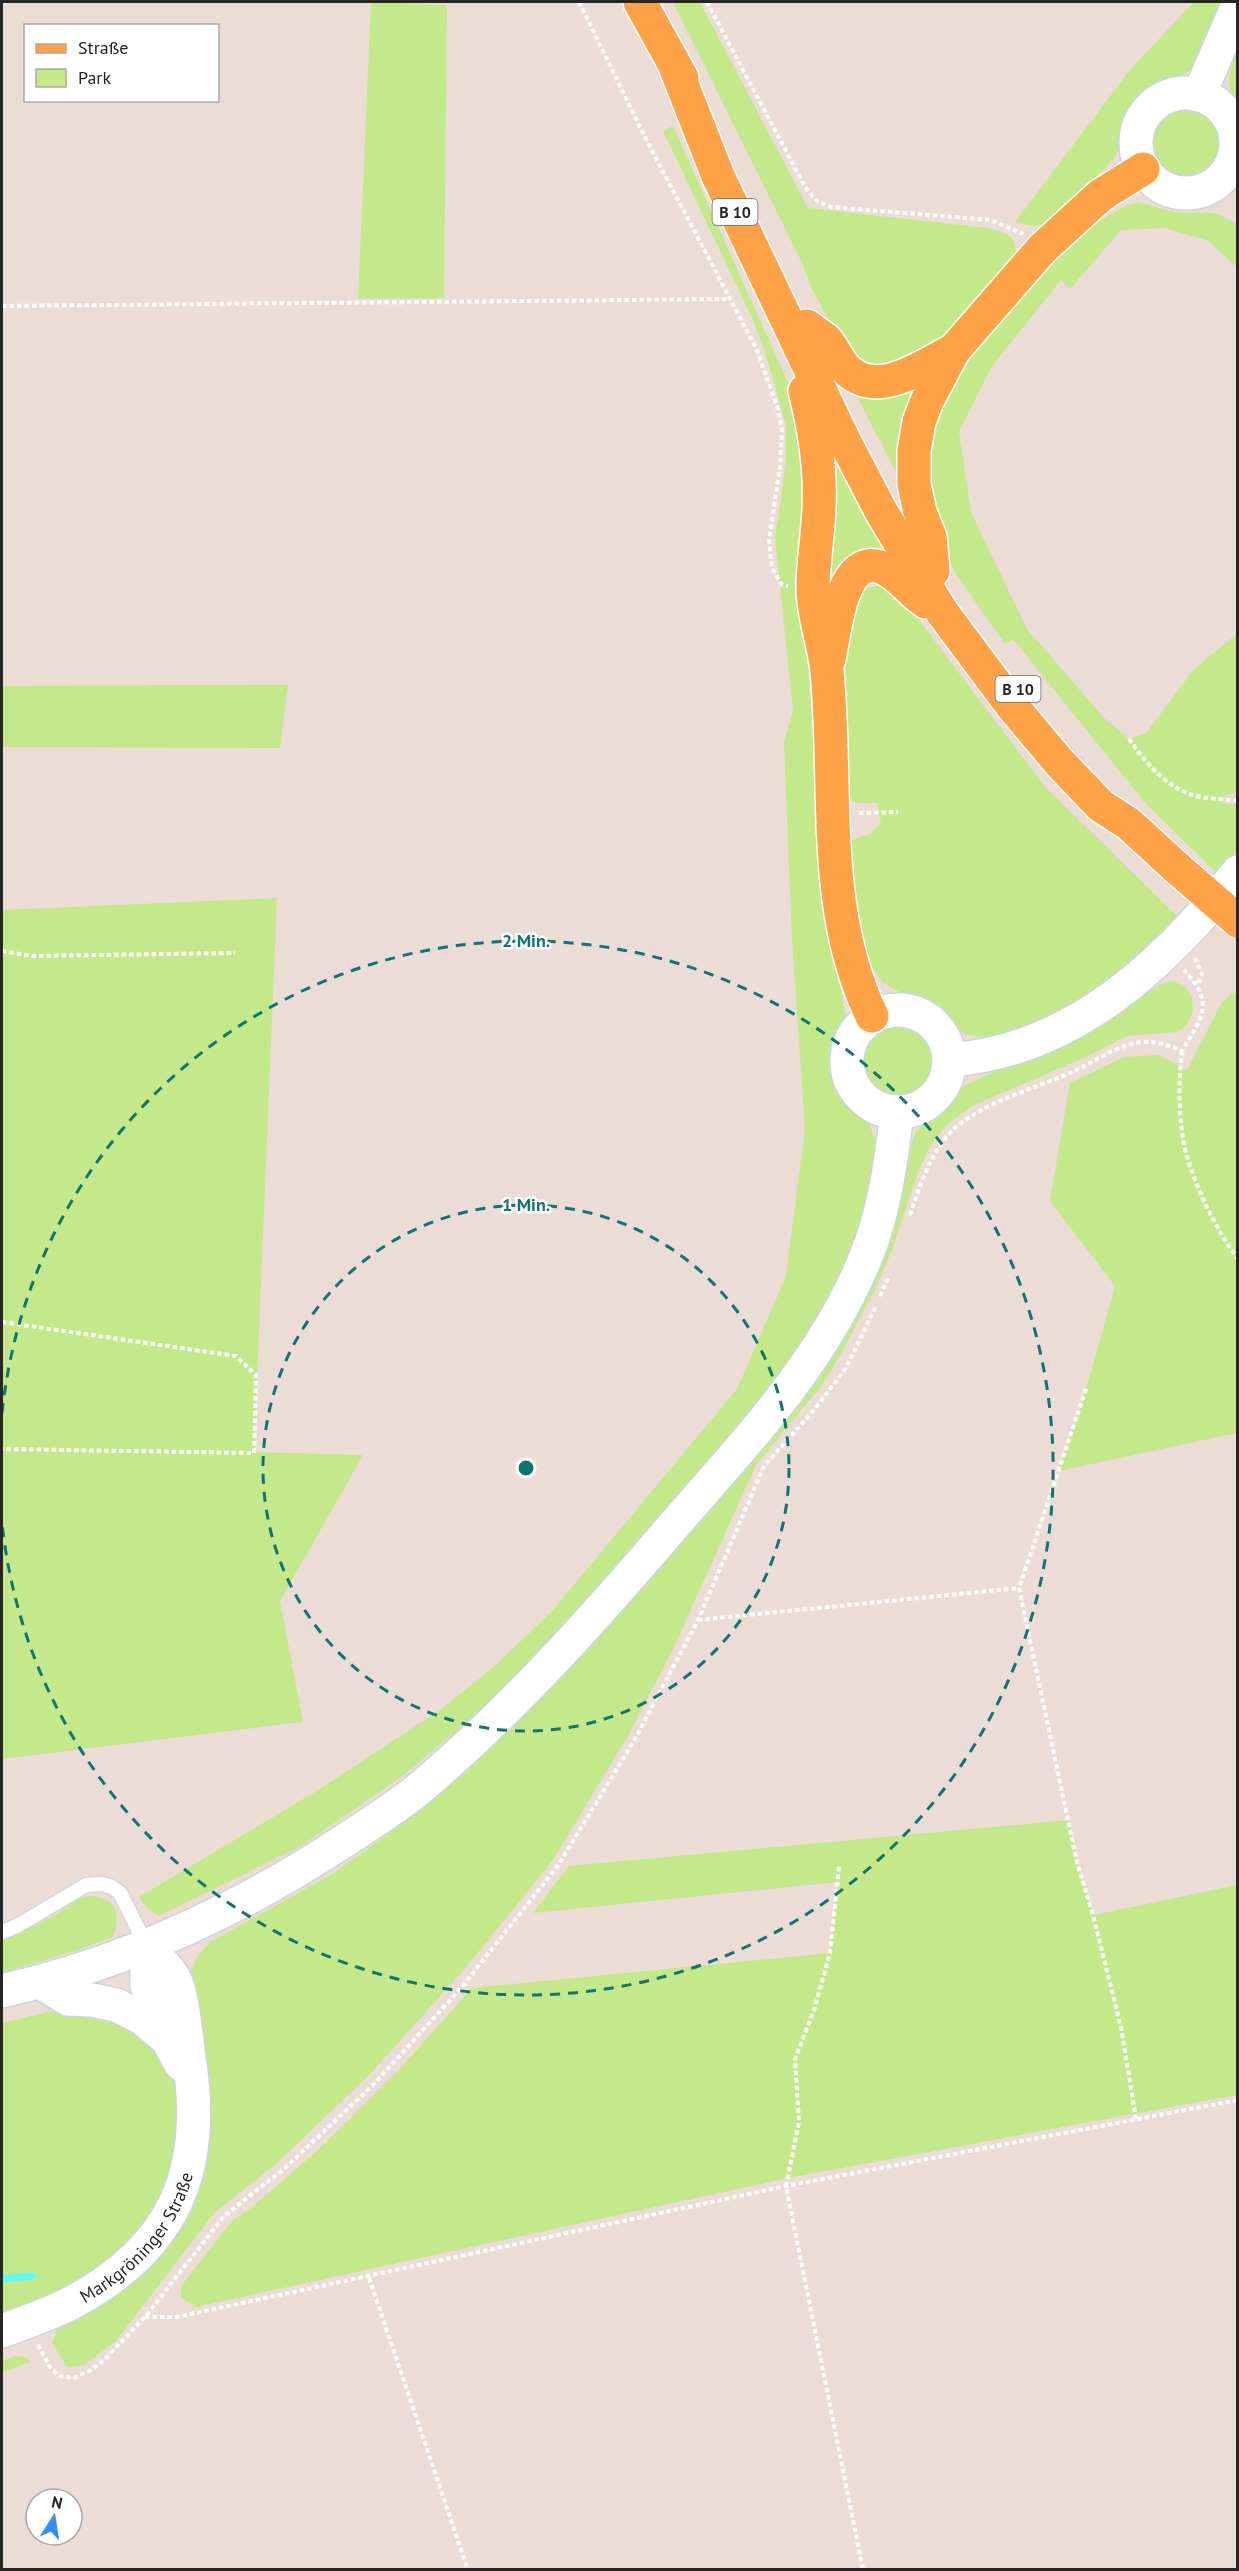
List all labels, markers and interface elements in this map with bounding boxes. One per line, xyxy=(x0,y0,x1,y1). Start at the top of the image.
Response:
legend xyxy=(24,24,219,102)
text: Straße xyxy=(78,36,129,59)
text: Park xyxy=(78,66,111,89)
road number: B 10 xyxy=(712,199,758,225)
road number: B 10 xyxy=(996,676,1040,702)
text: 2 Min. xyxy=(502,929,550,952)
text: 1 Min. xyxy=(502,1193,550,1216)
centre of rings xyxy=(516,1458,536,1478)
street label: Markgröninger Straße xyxy=(75,2169,197,2307)
north arrow xyxy=(24,2487,84,2547)
text: N xyxy=(50,2491,64,2513)

